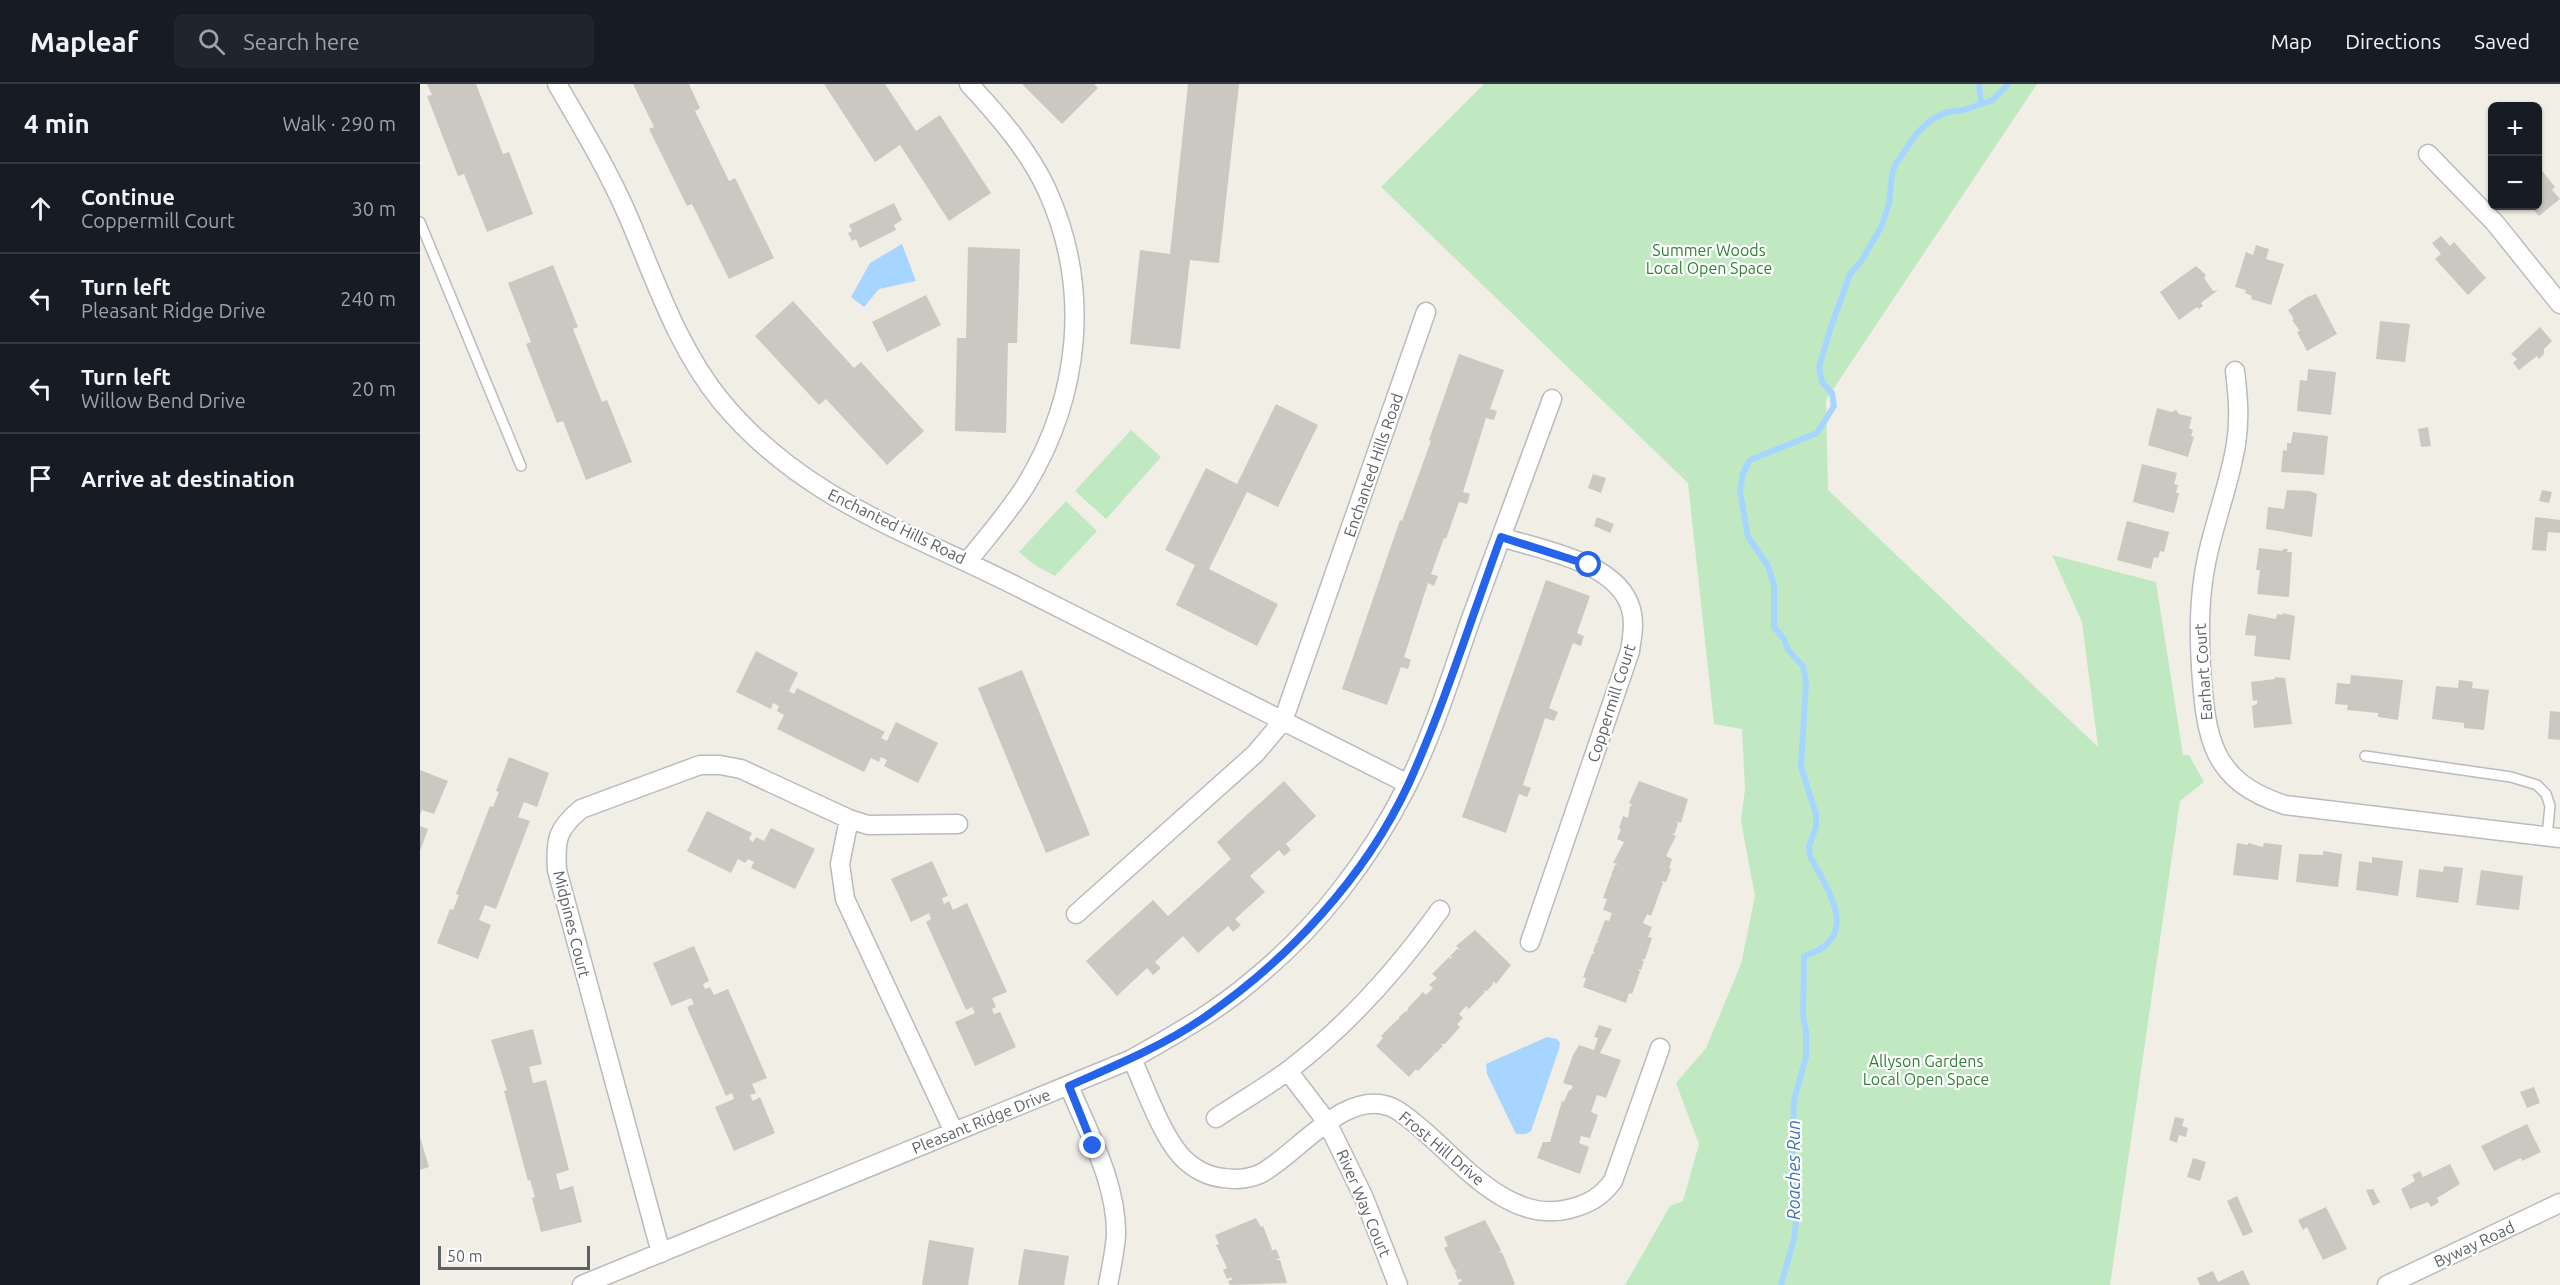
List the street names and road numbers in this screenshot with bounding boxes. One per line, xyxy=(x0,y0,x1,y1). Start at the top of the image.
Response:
street label: Enchanted Hills Road xyxy=(1340,391,1406,539)
street label: Enchanted Hills Road xyxy=(825,485,969,567)
street label: Earhart Court xyxy=(2191,622,2215,721)
street label: Coppermill Court xyxy=(1583,641,1639,764)
street label: Midpines Court xyxy=(550,869,594,980)
street label: Pleasant Ridge Drive xyxy=(909,1085,1053,1157)
street label: Frost Hill Drive xyxy=(1396,1107,1488,1189)
street label: River Way Court xyxy=(1333,1147,1395,1260)
street label: Byway Road xyxy=(2431,1217,2517,1271)

